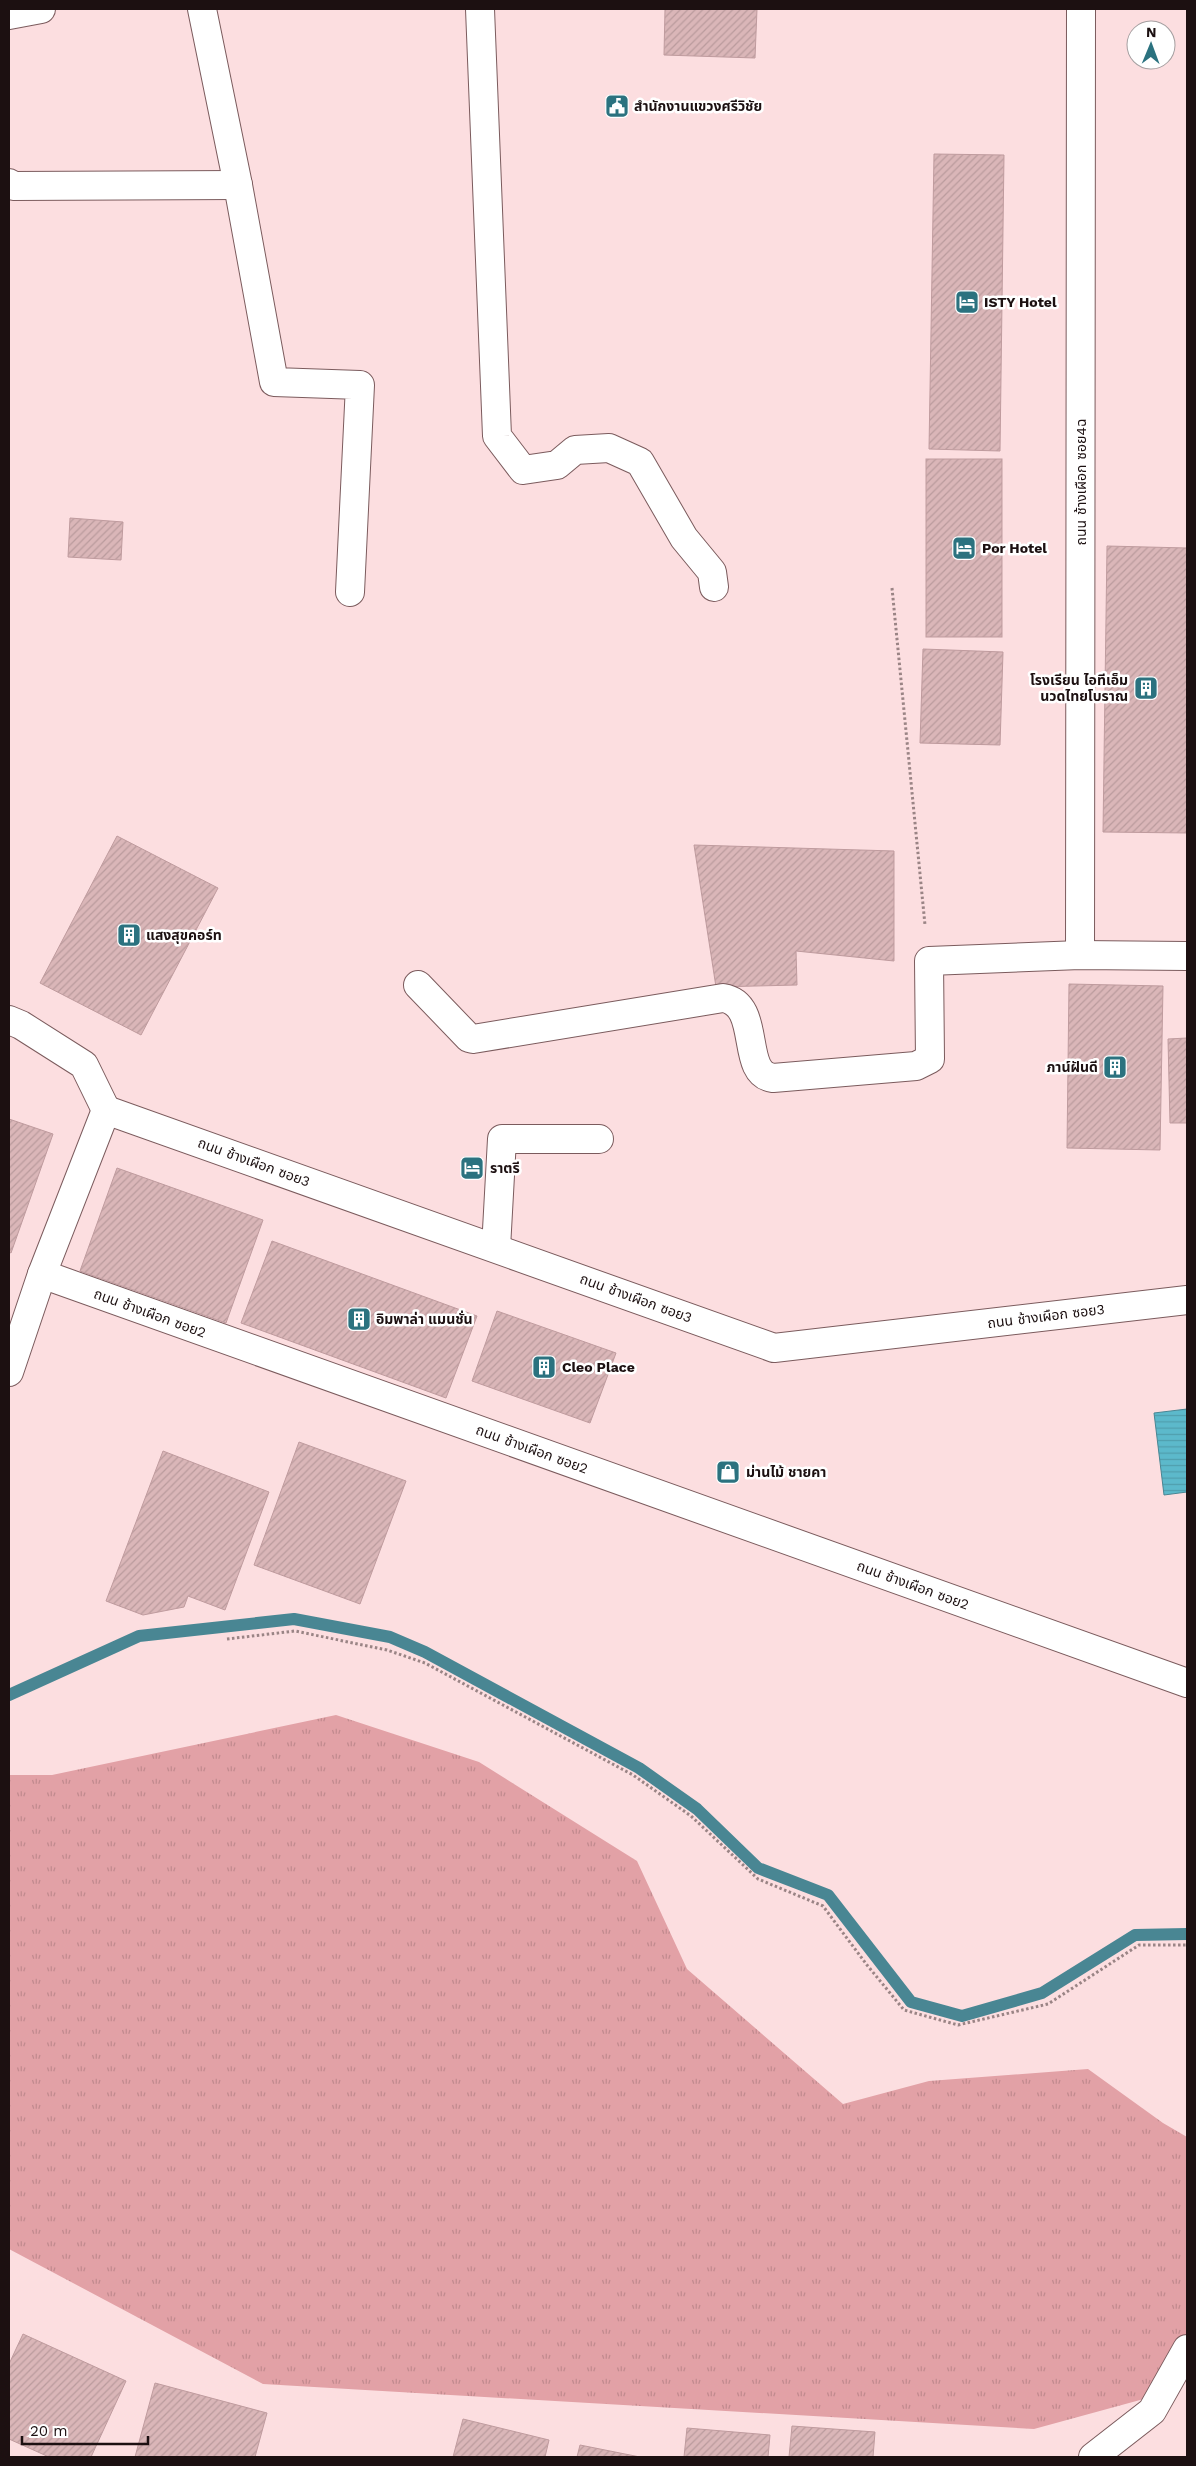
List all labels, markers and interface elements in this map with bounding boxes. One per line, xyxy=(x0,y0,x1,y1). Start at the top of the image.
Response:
north arrow xyxy=(1126,20,1176,70)
text: N xyxy=(1146,24,1157,40)
public building icon: สำนักงานแขวงศรีวิชัย xyxy=(604,93,630,119)
place label: สำนักงานแขวงศรีวิชัย xyxy=(634,98,762,114)
hotel icon: ISTY Hotel xyxy=(954,289,980,315)
place label: ISTY Hotel xyxy=(984,294,1057,310)
street label: ถนน ช้างเผือก ซอย4ฉ xyxy=(1073,419,1089,545)
hotel icon: Por Hotel xyxy=(951,535,977,561)
place label: Por Hotel xyxy=(982,540,1047,556)
place label: โรงเรียน ไอทีเอ็ม นวดไทยโบราณ xyxy=(1030,672,1128,704)
building icon: โรงเรียน ไอทีเอ็ม นวดไทยโบราณ xyxy=(1133,675,1159,701)
building icon: แสงสุขคอร์ท xyxy=(116,922,142,948)
place label: แสงสุขคอร์ท xyxy=(146,927,222,944)
building icon: ภาน์ฝันดี xyxy=(1102,1054,1128,1080)
place label: ภาน์ฝันดี xyxy=(1046,1059,1098,1075)
street label: ถนน ช้างเผือก ซอย3 xyxy=(196,1134,312,1190)
hotel icon: ราตรี xyxy=(459,1155,485,1181)
place label: ราตรี xyxy=(490,1160,520,1176)
street label: ถนน ช้างเผือก ซอย3 xyxy=(578,1270,694,1326)
street label: ถนน ช้างเผือก ซอย2 xyxy=(92,1285,208,1341)
street label: ถนน ช้างเผือก ซอย3 xyxy=(986,1301,1106,1331)
building icon: อิมพาล่า แมนชั่น xyxy=(346,1306,372,1332)
place label: อิมพาล่า แมนชั่น xyxy=(376,1310,473,1327)
building icon: Cleo Place xyxy=(531,1354,557,1380)
place label: Cleo Place xyxy=(562,1359,635,1375)
street label: ถนน ช้างเผือก ซอย2 xyxy=(474,1421,590,1477)
shop icon: ม่านไม้ ชายคา xyxy=(715,1459,741,1485)
place label: ม่านไม้ ชายคา xyxy=(746,1464,826,1480)
street label: ถนน ช้างเผือก ซอย2 xyxy=(855,1557,971,1613)
scale bar xyxy=(22,2414,149,2446)
text: 20 m xyxy=(30,2422,68,2440)

